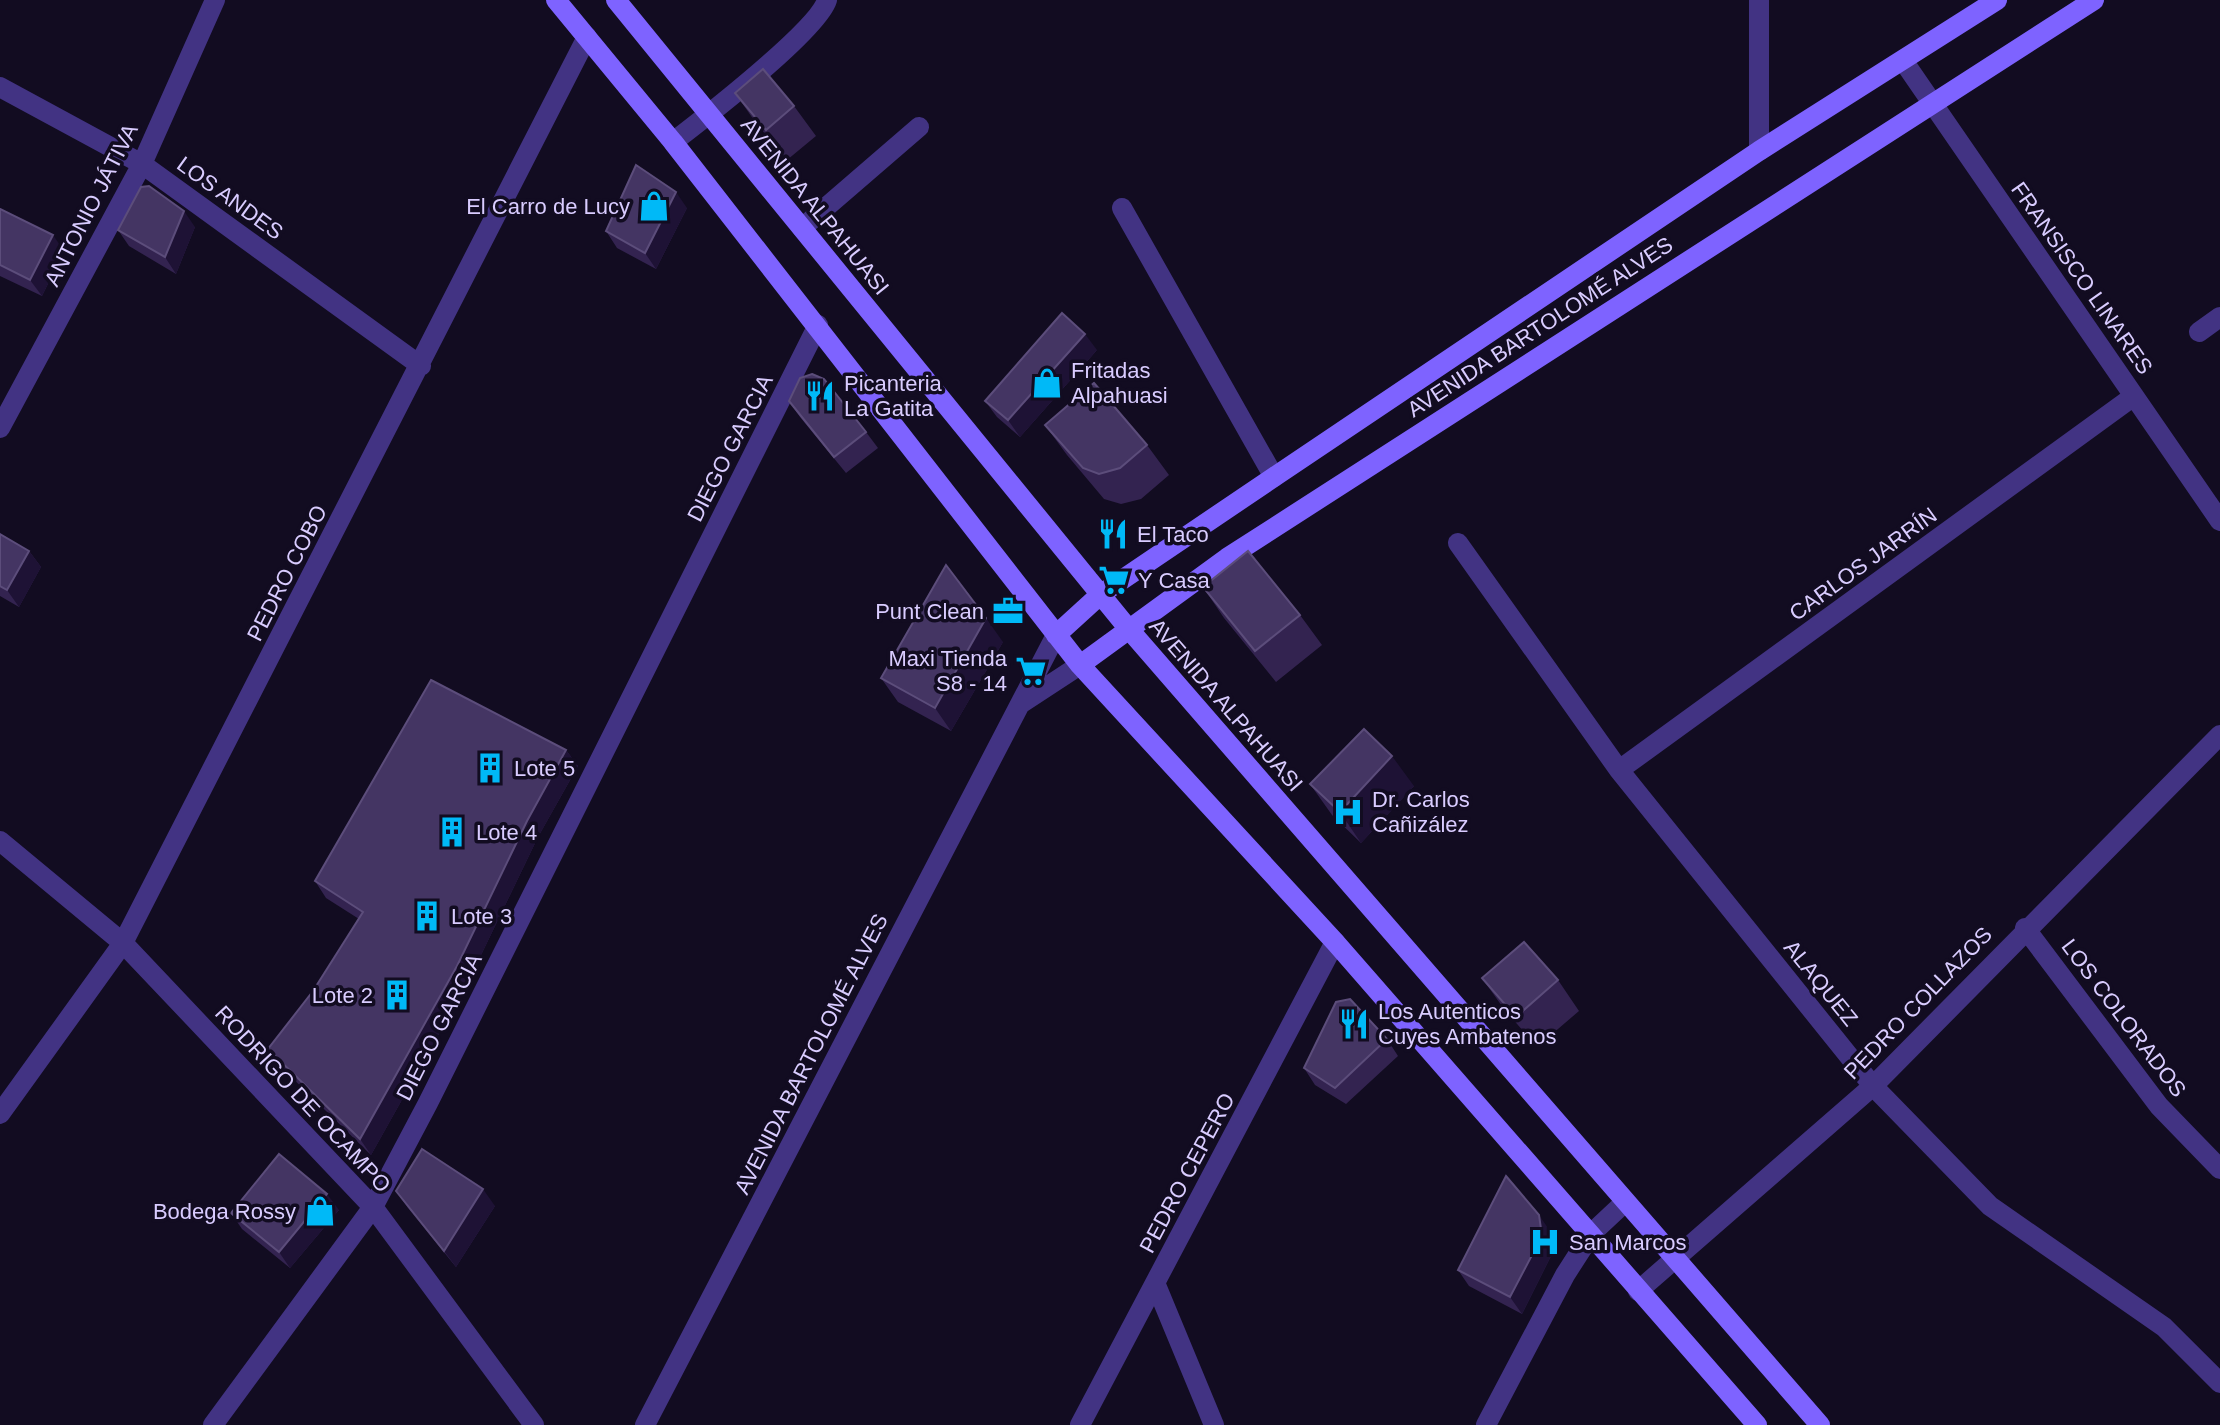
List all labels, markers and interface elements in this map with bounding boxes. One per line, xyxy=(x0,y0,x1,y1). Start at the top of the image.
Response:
street label: AVENIDA ALPAHUASI xyxy=(736,112,894,300)
street label: ANTONIO JÁTIVA xyxy=(39,119,143,290)
street label: LOS ANDES xyxy=(172,151,288,245)
street label: FRANSISCO LINARES xyxy=(2006,177,2158,379)
shop icon: El Carro de Lucy xyxy=(637,189,671,223)
place label: El Carro de Lucy xyxy=(466,194,630,219)
street label: AVENIDA BARTOLOMÉ ALVES xyxy=(1403,232,1677,422)
place label: Fritadas Alpahuasi xyxy=(1071,358,1168,408)
shop icon: Fritadas Alpahuasi xyxy=(1030,366,1064,400)
street label: DIEGO GARCIA xyxy=(682,370,778,526)
place label: Picanteria La Gatita xyxy=(844,371,943,421)
restaurant icon: Picanteria La Gatita xyxy=(803,379,837,413)
street label: PEDRO COBO xyxy=(242,501,332,645)
street label: CARLOS JARRÍN xyxy=(1784,502,1942,626)
restaurant icon: El Taco xyxy=(1096,517,1130,551)
place label: El Taco xyxy=(1137,522,1209,547)
supermarket icon: Y Casa xyxy=(1097,563,1131,597)
place label: Y Casa xyxy=(1138,568,1211,593)
office icon: Punt Clean xyxy=(991,594,1025,628)
place label: Punt Clean xyxy=(875,599,984,624)
street label: AVENIDA ALPAHUASI xyxy=(1144,614,1308,796)
place label: Maxi Tienda S8 - 14 xyxy=(888,646,1008,696)
supermarket icon: Maxi Tienda S8 - 14 xyxy=(1014,654,1048,688)
building icon: Lote 5 xyxy=(473,751,507,785)
place label: Lote 5 xyxy=(514,756,575,781)
place label: Dr. Carlos Cañizález xyxy=(1372,787,1470,837)
hospital icon: Dr. Carlos Cañizález xyxy=(1331,795,1365,829)
building icon: Lote 4 xyxy=(435,815,469,849)
place label: Lote 4 xyxy=(476,820,537,845)
building icon: Lote 3 xyxy=(410,899,444,933)
place label: Lote 3 xyxy=(451,904,512,929)
street label: AVENIDA BARTOLOMÉ ALVES xyxy=(729,910,893,1198)
street label: PEDRO COLLAZOS xyxy=(1839,922,1997,1084)
street label: LOS COLORADOS xyxy=(2057,934,2191,1102)
street label: ALAQUEZ xyxy=(1779,935,1863,1031)
street label: DIEGO GARCIA xyxy=(391,949,487,1105)
building icon: Lote 2 xyxy=(380,978,414,1012)
place label: Lote 2 xyxy=(312,983,373,1008)
place label: Los Autenticos Cuyes Ambatenos xyxy=(1378,999,1557,1049)
street label: RODRIGO DE OCAMPO xyxy=(210,1001,396,1197)
restaurant icon: Los Autenticos Cuyes Ambatenos xyxy=(1337,1007,1371,1041)
street label: PEDRO CEPERO xyxy=(1134,1089,1240,1257)
shop icon: Bodega Rossy xyxy=(303,1194,337,1228)
place label: Bodega Rossy xyxy=(153,1199,296,1224)
hospital icon: San Marcos xyxy=(1528,1225,1562,1259)
place label: San Marcos xyxy=(1569,1230,1686,1255)

